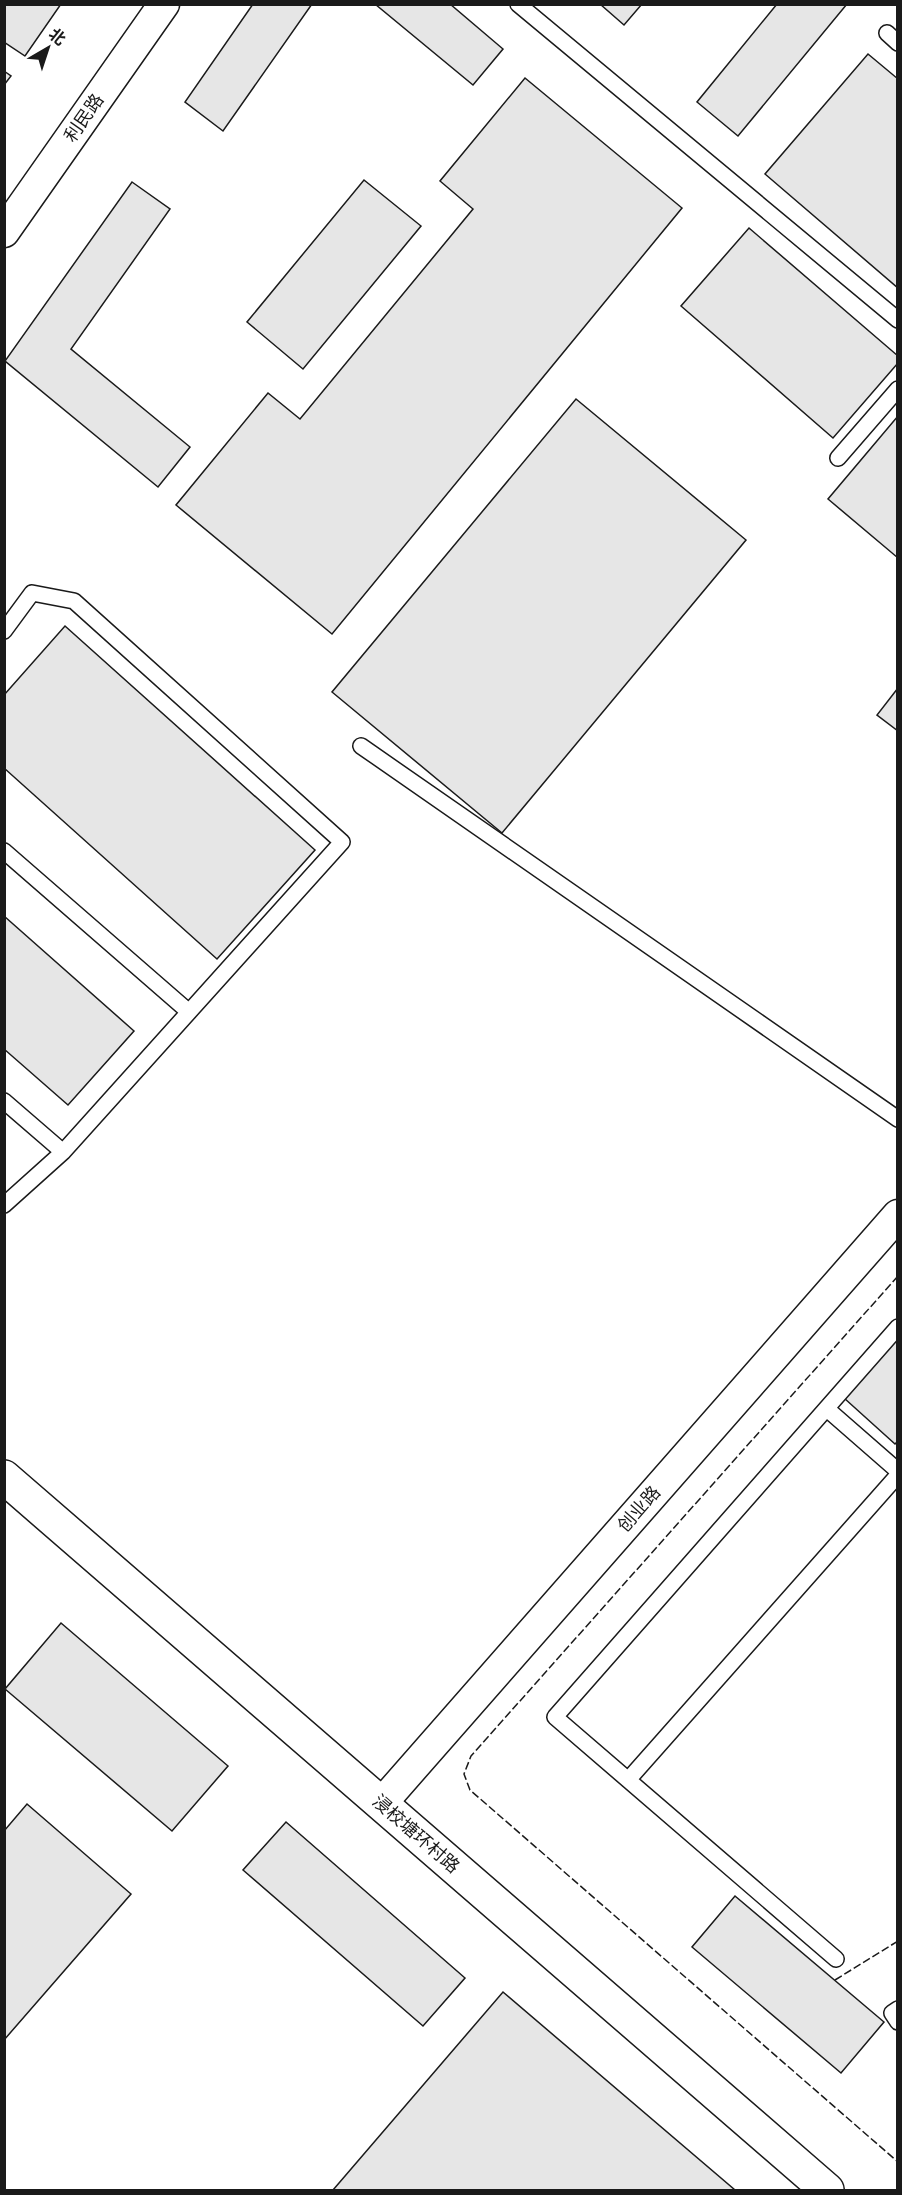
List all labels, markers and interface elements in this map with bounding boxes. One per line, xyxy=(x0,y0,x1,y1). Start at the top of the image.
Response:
north arrow xyxy=(18,18,78,78)
text: 北 xyxy=(46,25,69,48)
street label: 利民路 xyxy=(60,90,108,146)
street label: 创业路 xyxy=(614,1482,664,1536)
street label: 浸校塘环村路 xyxy=(369,1791,463,1877)

